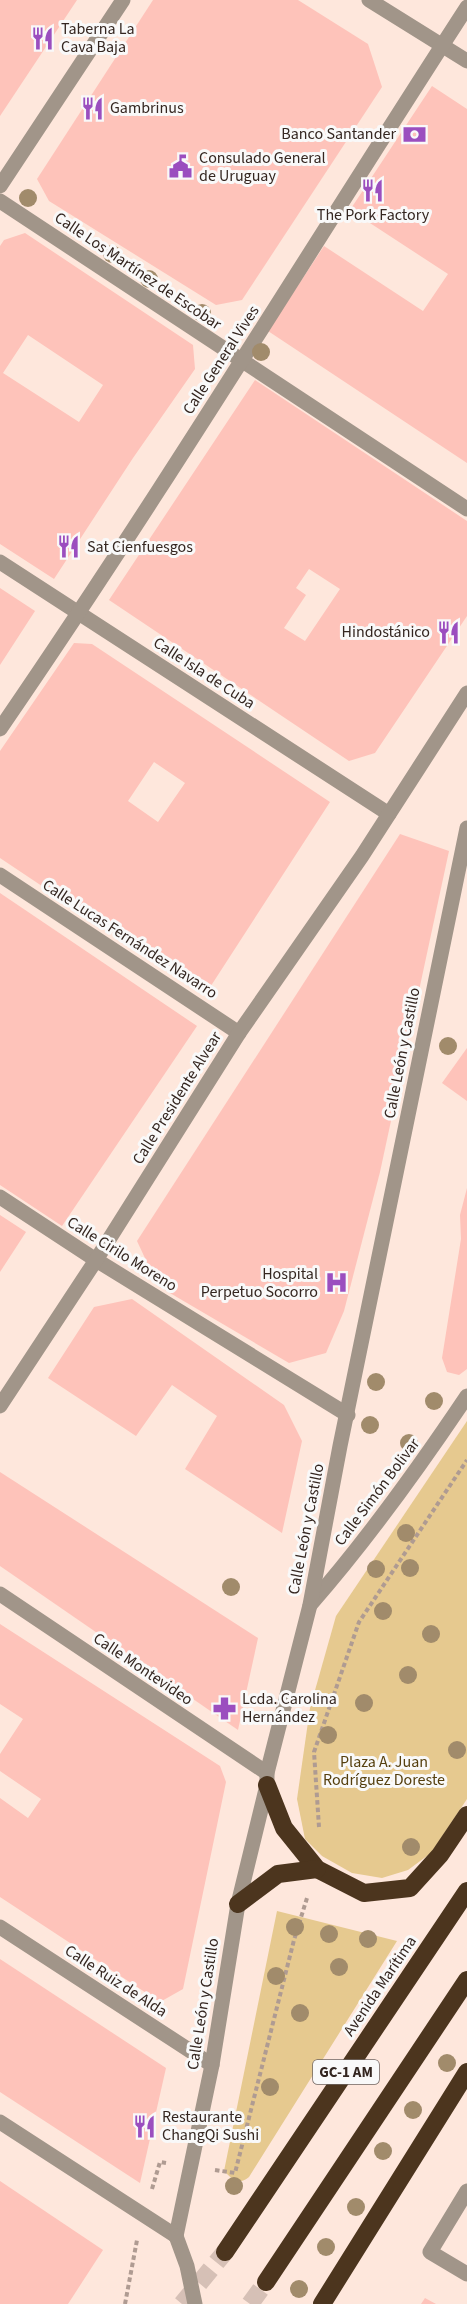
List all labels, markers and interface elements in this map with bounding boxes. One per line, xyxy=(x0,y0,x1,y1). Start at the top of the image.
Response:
place label: Taberna La Cava Baja xyxy=(61,18,135,58)
restaurant icon: Taberna La Cava Baja xyxy=(30,25,56,51)
restaurant icon: Gambrinus xyxy=(79,95,105,121)
place label: Gambrinus xyxy=(110,97,184,119)
bank icon: Banco Santander xyxy=(401,121,427,147)
place label: Banco Santander xyxy=(281,123,396,145)
place label: Consulado General de Uruguay xyxy=(199,147,326,187)
public building icon: Consulado General de Uruguay xyxy=(168,154,194,180)
restaurant icon: The Pork Factory xyxy=(360,177,386,203)
place label: The Pork Factory xyxy=(317,204,430,226)
street label: Calle Los Martínez de Escobar xyxy=(50,207,226,335)
street label: Calle General Vives xyxy=(178,301,265,419)
restaurant icon: Sat Cienfuesgos xyxy=(56,534,82,560)
place label: Sat Cienfuesgos xyxy=(87,536,193,558)
restaurant icon: Hindostánico xyxy=(435,619,461,645)
place label: Hindostánico xyxy=(342,621,430,643)
street label: Calle Isla de Cuba xyxy=(149,632,259,714)
street label: Calle Lucas Fernández Navarro xyxy=(38,874,222,1004)
street label: Calle León y Castillo xyxy=(379,986,425,1120)
street label: Calle Presidente Alvear xyxy=(127,1027,227,1169)
street label: Calle Cirilo Moreno xyxy=(63,1211,181,1297)
place label: Hospital Perpetuo Socorro xyxy=(201,1263,318,1303)
hospital icon: Hospital Perpetuo Socorro xyxy=(323,1270,349,1296)
street label: Calle Simón Bolivar xyxy=(329,1433,425,1550)
street label: Calle León y Castillo xyxy=(283,1462,329,1596)
street label: Calle Montevideo xyxy=(89,1628,197,1710)
place label: Lcda. Carolina Hernández xyxy=(242,1688,337,1728)
pharmacy icon: Lcda. Carolina Hernández xyxy=(211,1695,237,1721)
park label: Plaza A. Juan Rodríguez Doreste xyxy=(323,1751,445,1791)
street label: Avenida Marítima xyxy=(338,1932,422,2040)
street label: Calle León y Castillo xyxy=(182,1937,224,2071)
street label: Calle Ruiz de Alda xyxy=(61,1940,171,2022)
road number: GC-1 AM xyxy=(313,2060,379,2084)
place label: Restaurante ChangQi Sushi xyxy=(162,2106,259,2146)
restaurant icon: Restaurante ChangQi Sushi xyxy=(131,2113,157,2139)

